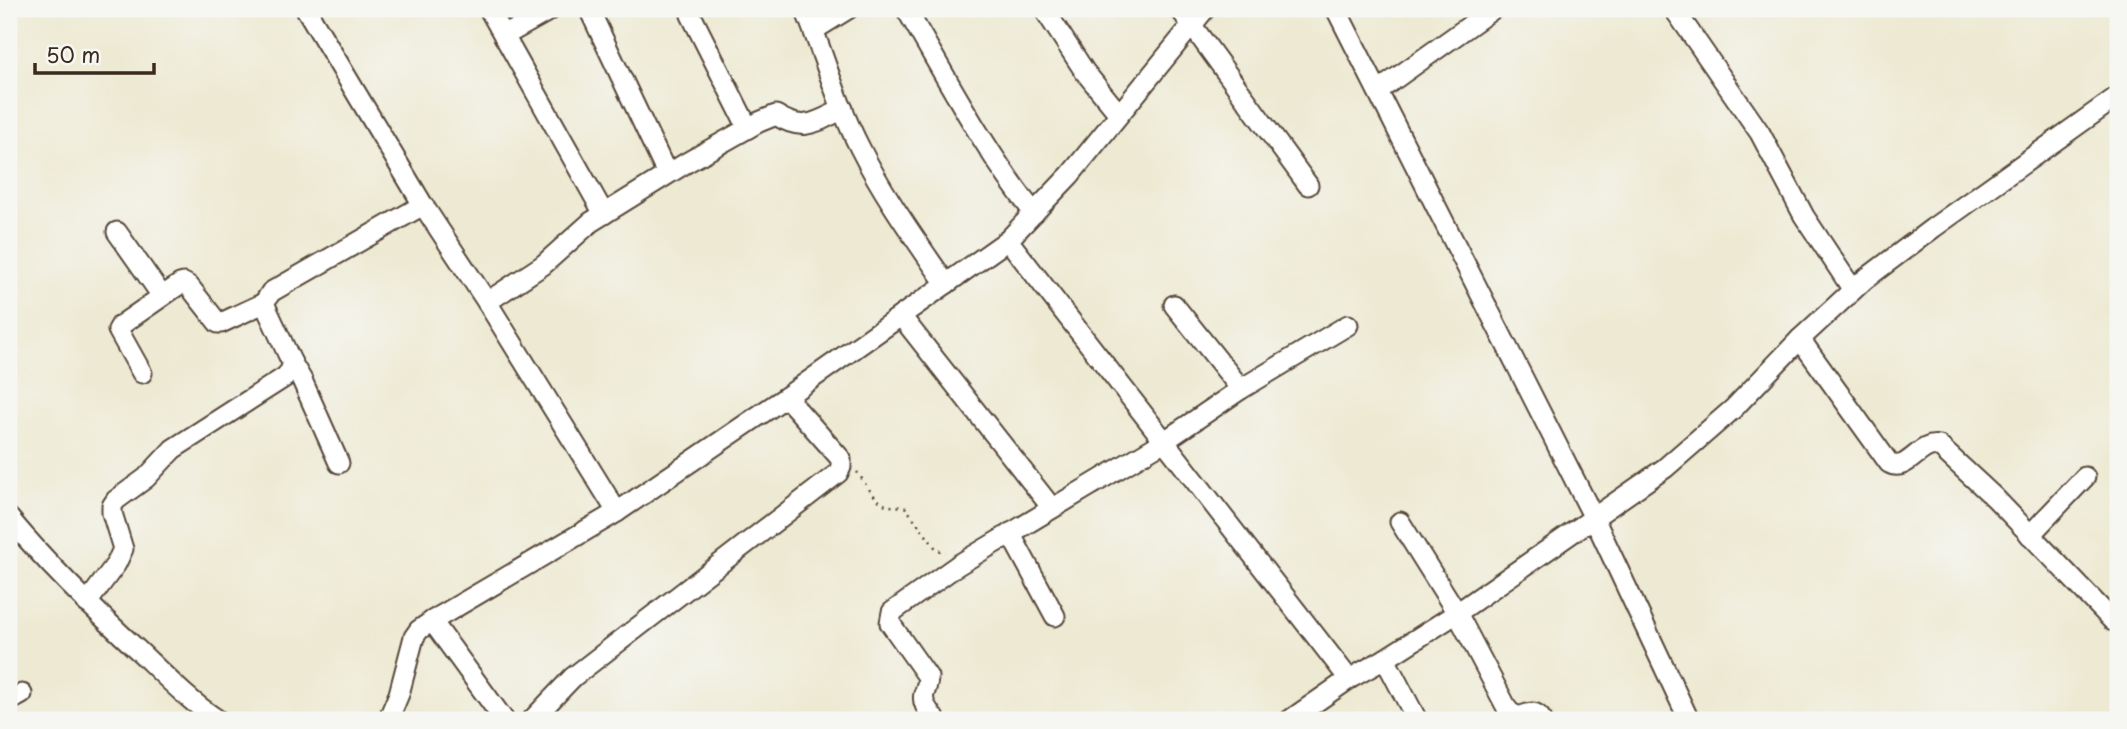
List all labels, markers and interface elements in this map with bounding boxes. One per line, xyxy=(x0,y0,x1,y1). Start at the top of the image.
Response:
scale bar xyxy=(35,32,154,76)
text: 50 m xyxy=(46,38,100,70)

